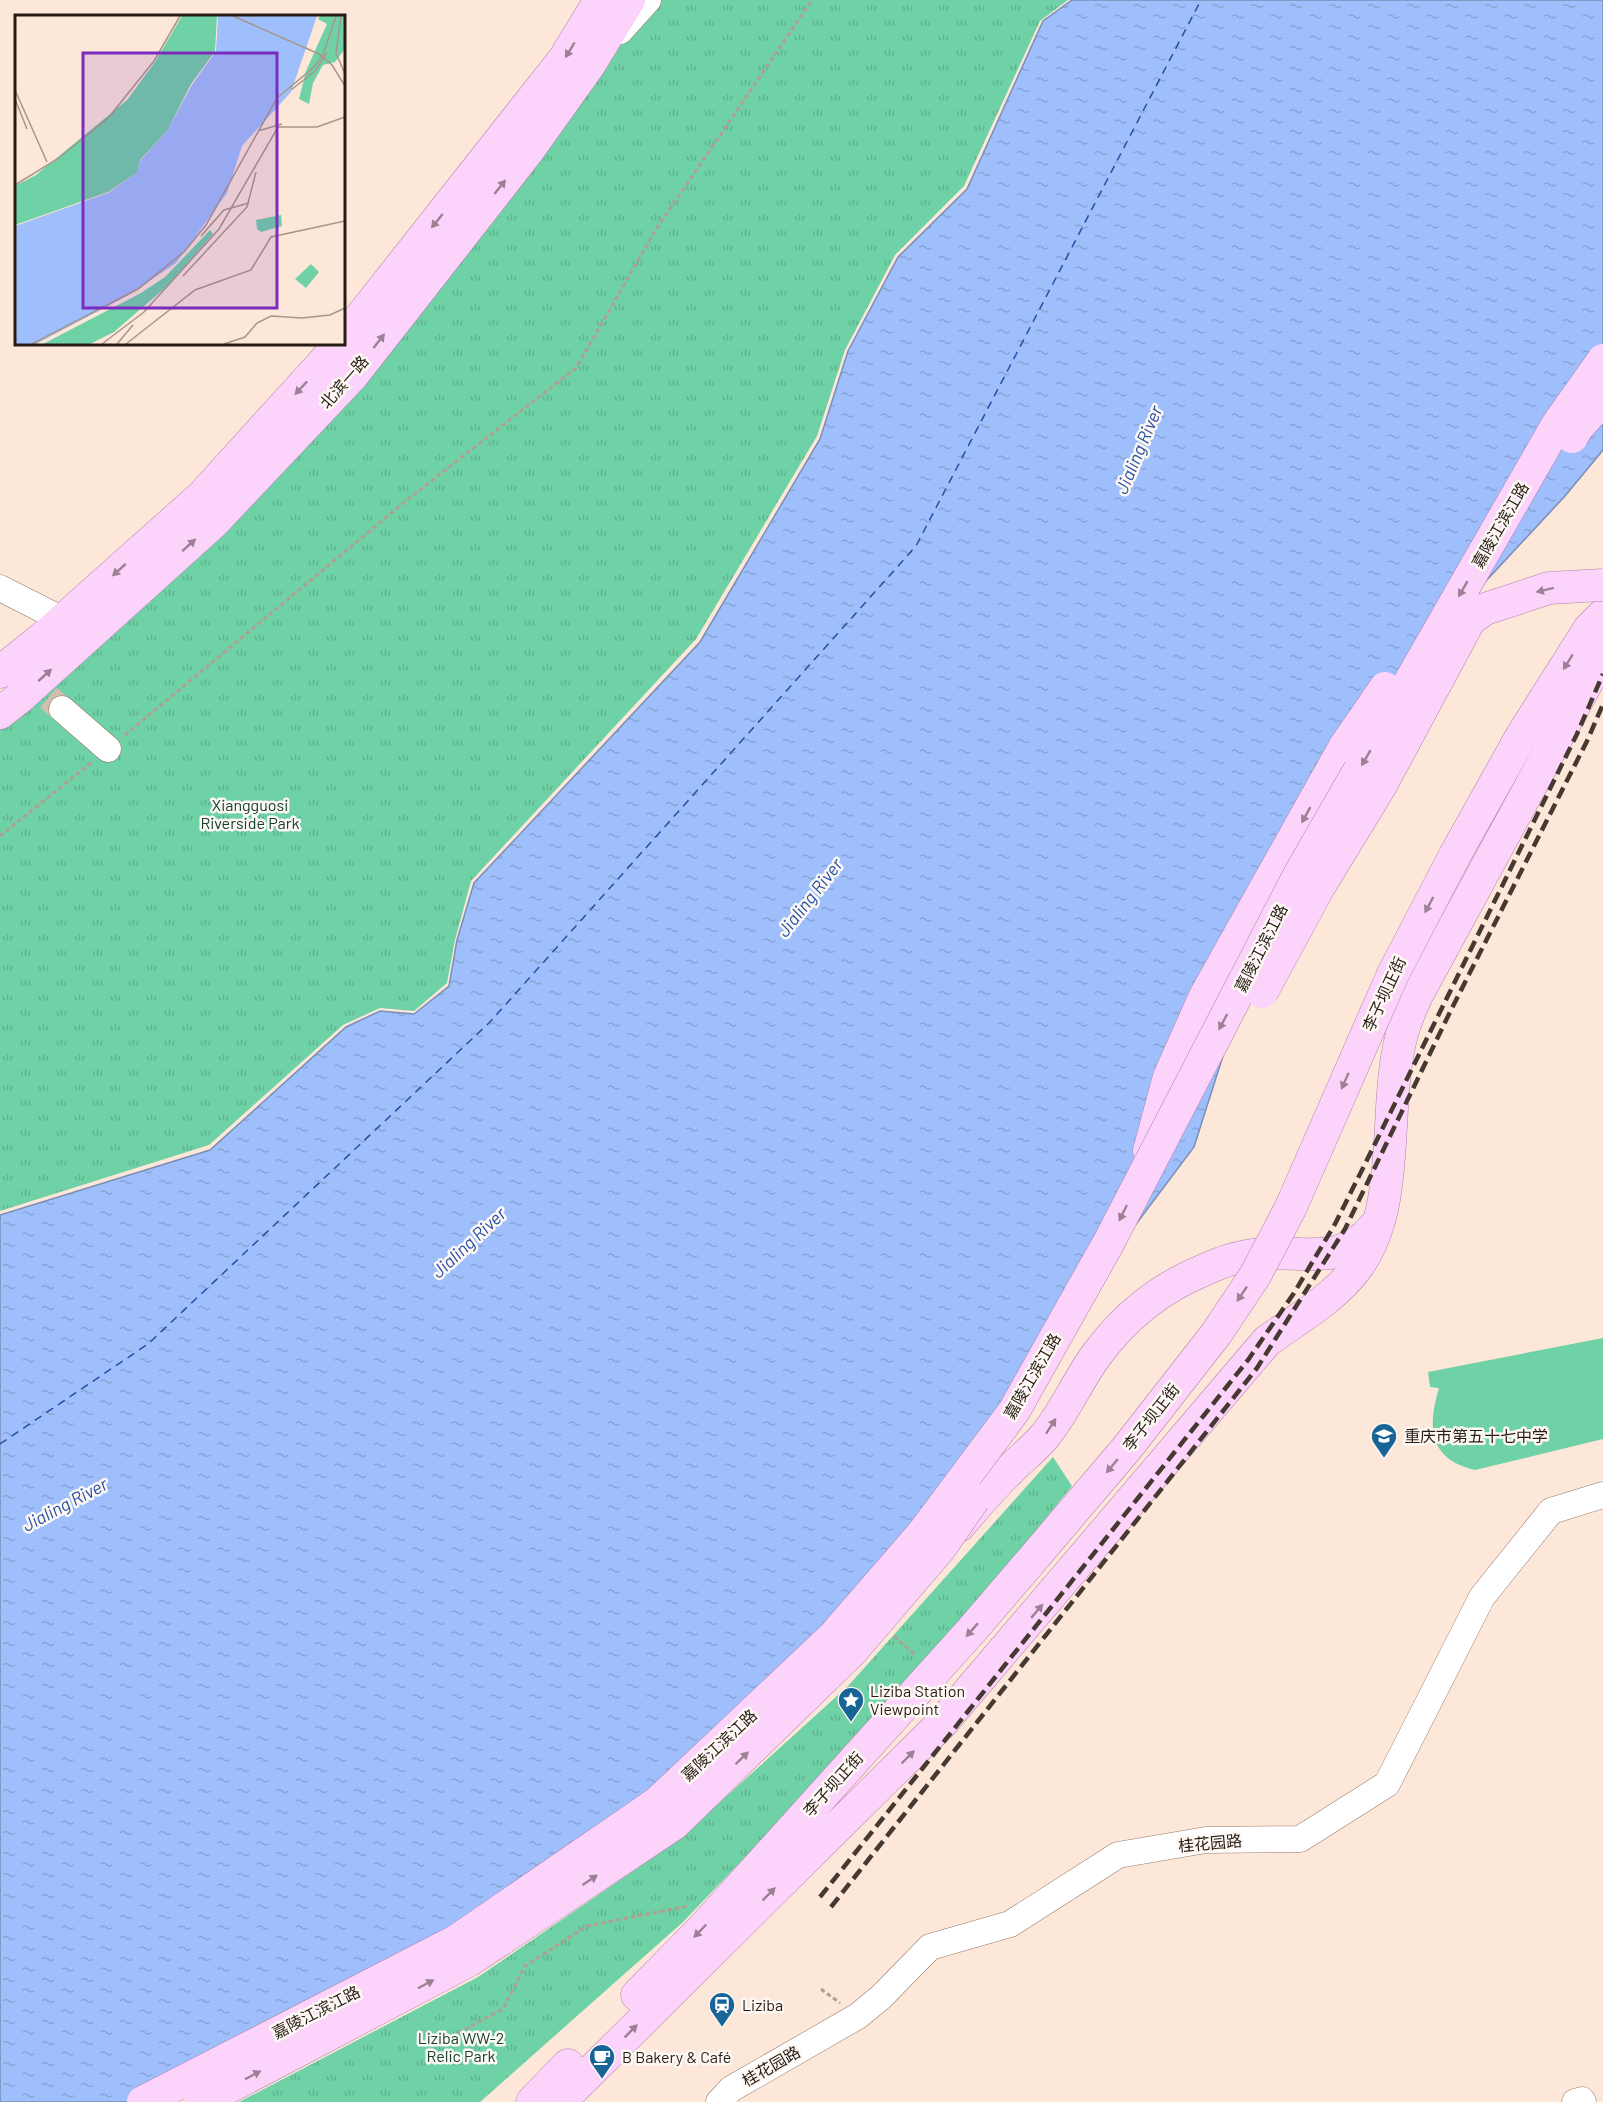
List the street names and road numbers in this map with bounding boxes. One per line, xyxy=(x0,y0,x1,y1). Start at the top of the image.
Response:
street label: 北滨一路 xyxy=(315,351,372,412)
street label: 嘉陵江滨江路 xyxy=(1467,478,1532,571)
street label: 嘉陵江滨江路 xyxy=(1230,901,1291,995)
street label: 李子坝正街 xyxy=(1358,954,1409,1034)
street label: 嘉陵江滨江路 xyxy=(999,1329,1064,1422)
street label: 李子坝正街 xyxy=(1118,1379,1183,1454)
street label: 嘉陵江滨江路 xyxy=(677,1705,760,1784)
street label: 李子坝正街 xyxy=(799,1748,866,1820)
street label: 桂花园路 xyxy=(1177,1830,1243,1855)
street label: 嘉陵江滨江路 xyxy=(269,1981,363,2042)
street label: 桂花园路 xyxy=(738,2041,803,2090)

